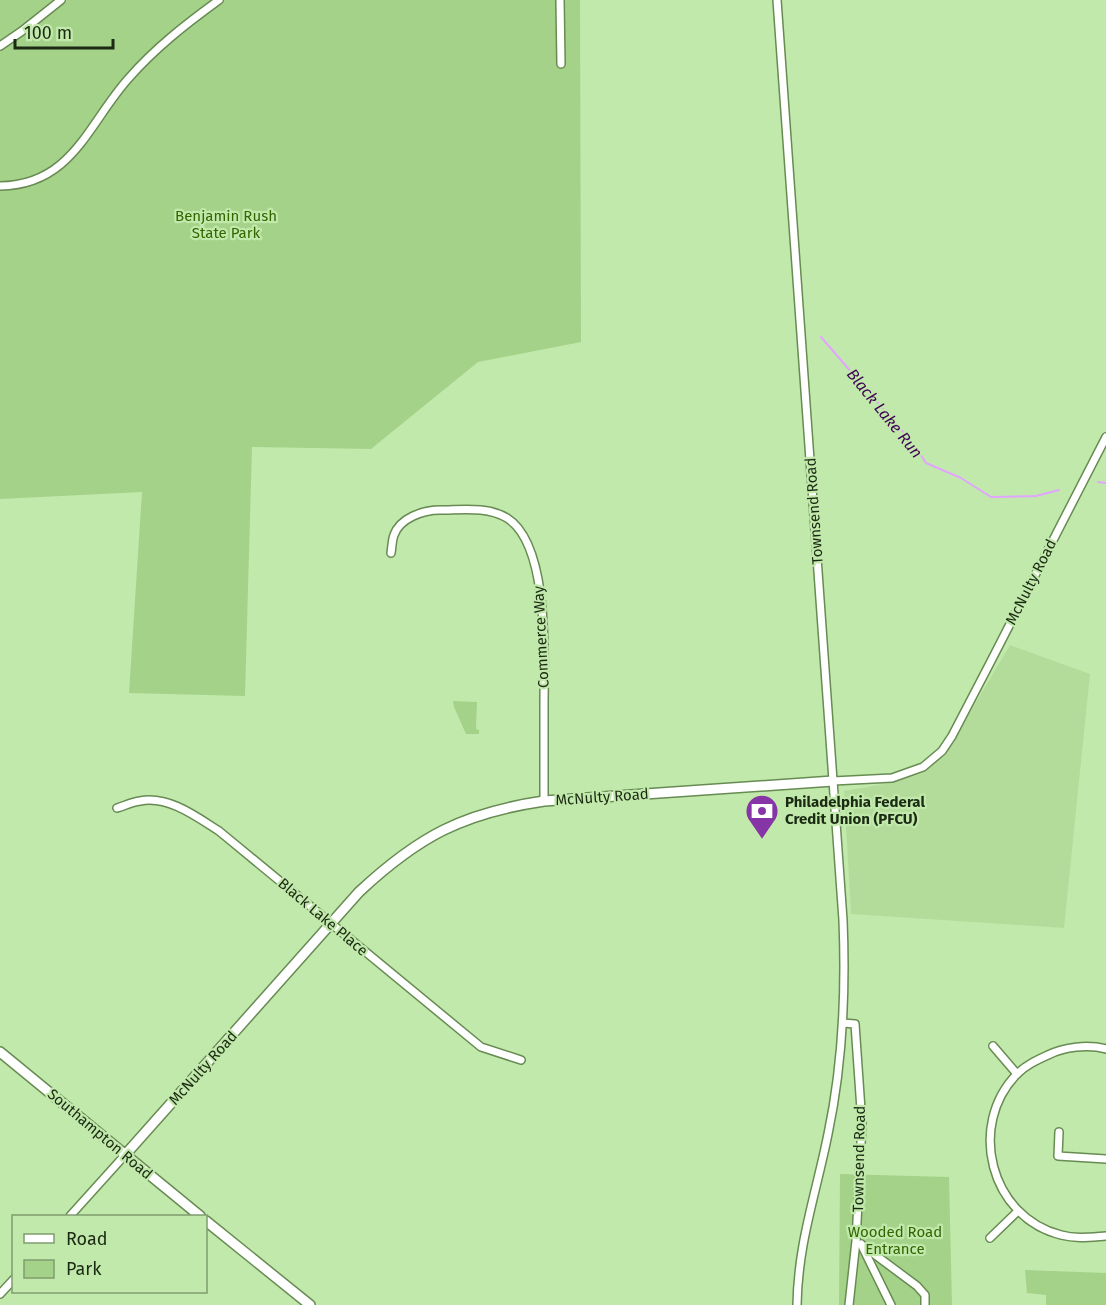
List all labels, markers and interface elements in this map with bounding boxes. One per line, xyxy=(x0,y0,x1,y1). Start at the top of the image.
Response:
scale bar xyxy=(15,12,112,50)
text: 100 m xyxy=(24,22,72,44)
park label: Benjamin Rush State Park xyxy=(175,207,277,242)
water label: Black Lake Run xyxy=(843,365,926,462)
street label: Townsend Road xyxy=(801,457,827,565)
street label: McNulty Road xyxy=(1002,536,1060,628)
street label: Commerce Way xyxy=(529,585,553,689)
street label: McNulty Road xyxy=(555,785,649,809)
bank icon: Philadelphia Federal Credit Union (PFCU) xyxy=(744,793,780,840)
place label: Philadelphia Federal Credit Union (PFCU) xyxy=(785,793,925,828)
street label: Black Lake Place xyxy=(274,874,372,960)
street label: McNulty Road xyxy=(165,1027,241,1109)
street label: Southampton Road xyxy=(44,1085,156,1183)
street label: Townsend Road xyxy=(849,1105,869,1213)
legend xyxy=(12,1215,207,1293)
park label: Wooded Road Entrance xyxy=(848,1223,942,1258)
text: Road xyxy=(66,1228,108,1250)
text: Park xyxy=(66,1258,102,1280)

